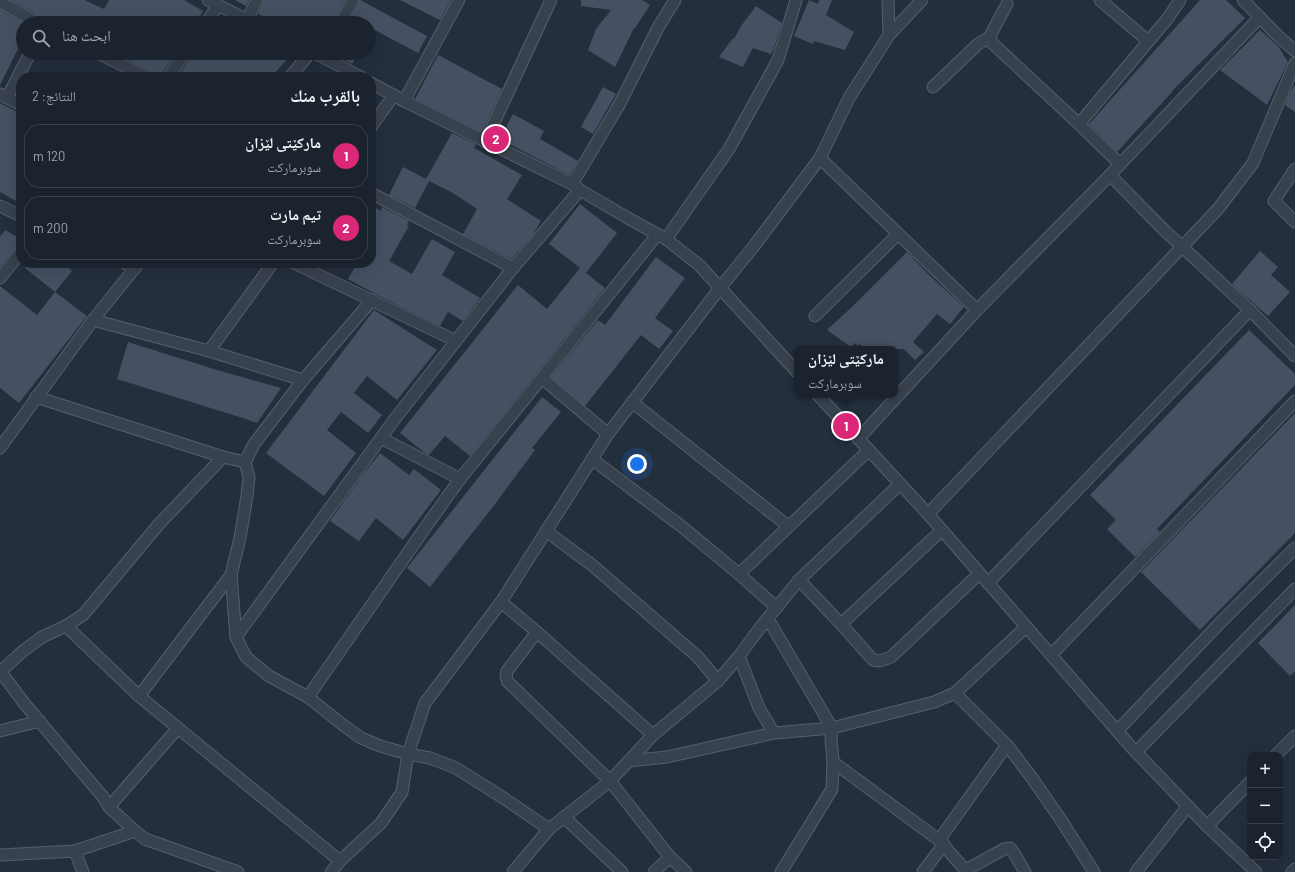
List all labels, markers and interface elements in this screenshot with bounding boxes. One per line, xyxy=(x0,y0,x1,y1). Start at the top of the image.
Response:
search box xyxy=(16,16,376,60)
text: ابحث هنا xyxy=(62,26,111,44)
icon: search xyxy=(30,27,52,49)
text: بالقرب منك xyxy=(290,85,360,105)
text: النتائج: 2 xyxy=(32,88,76,104)
pin: 2 xyxy=(483,124,509,154)
text: مارکێتی لێزان xyxy=(245,133,321,151)
text: 120 m xyxy=(33,148,65,164)
text: 1 xyxy=(344,148,348,164)
text: سوبرماركت xyxy=(267,159,321,175)
text: تيم مارت xyxy=(270,205,321,223)
text: 200 m xyxy=(33,220,68,236)
text: 2 xyxy=(342,220,350,236)
text: سوبرماركت xyxy=(267,231,321,247)
popup xyxy=(794,346,898,398)
text: مارکێتی لێزان xyxy=(808,349,884,367)
text: سوبرماركت xyxy=(808,375,862,391)
pin: 1 xyxy=(833,411,859,441)
your location xyxy=(627,454,647,474)
map controls xyxy=(1247,752,1283,860)
button: + xyxy=(1247,752,1283,788)
button: − xyxy=(1247,788,1283,824)
button: locate xyxy=(1247,824,1283,860)

